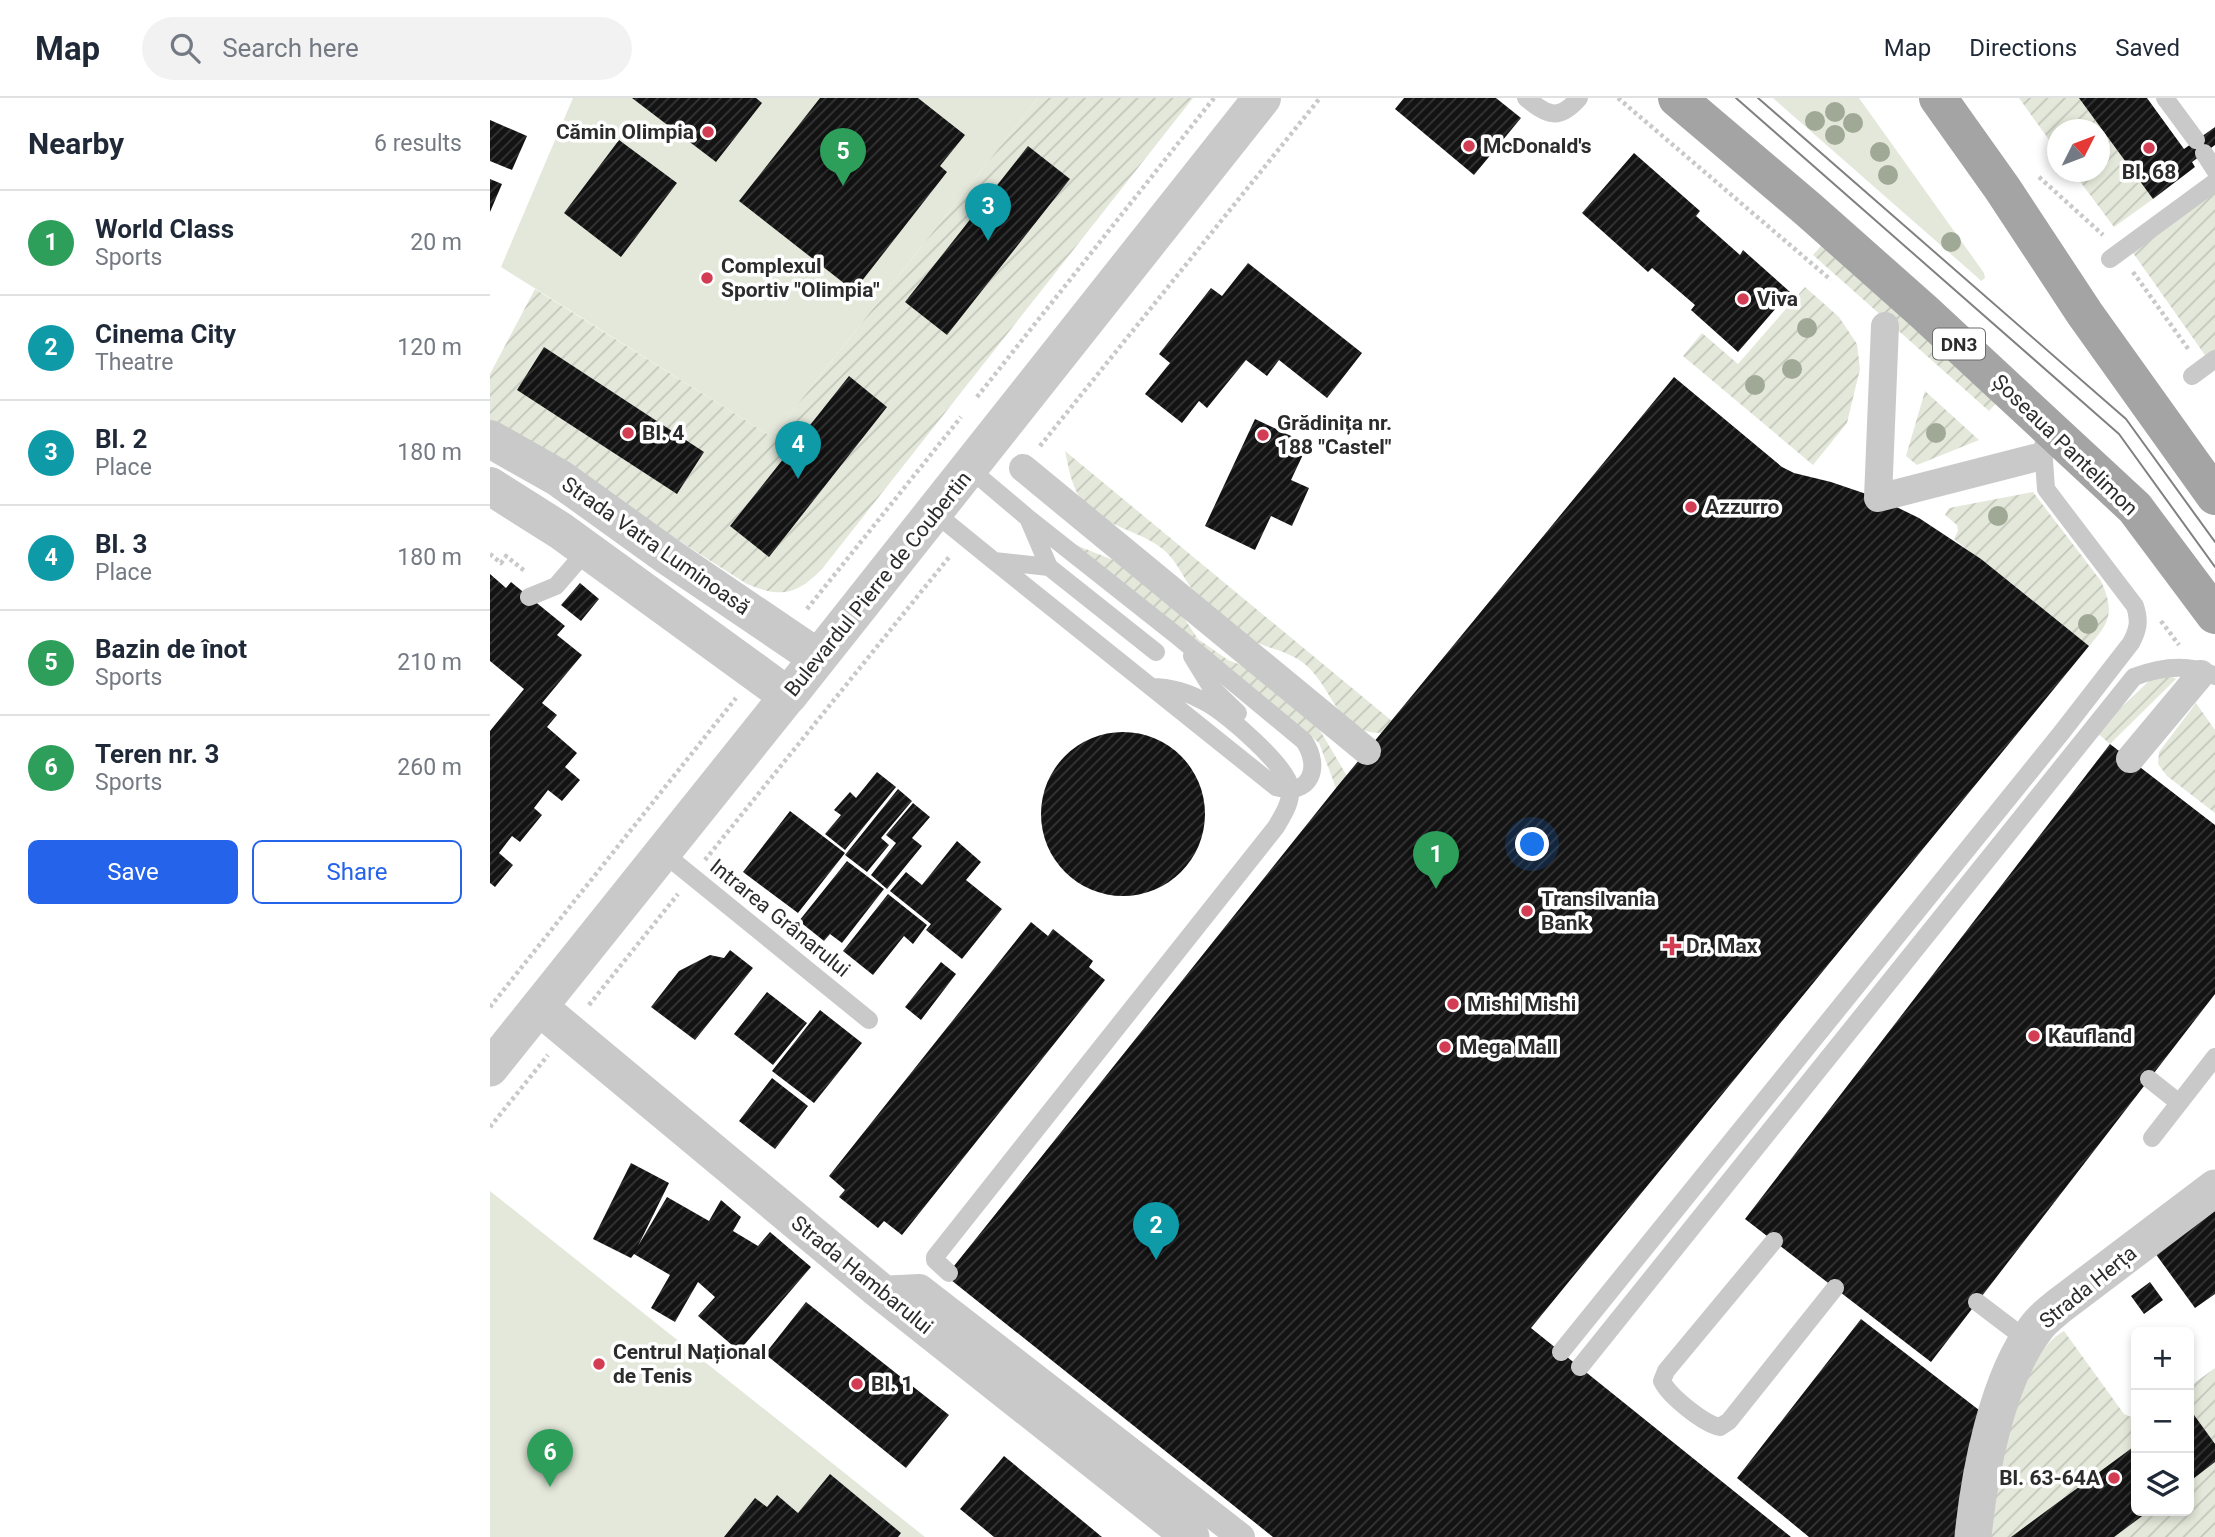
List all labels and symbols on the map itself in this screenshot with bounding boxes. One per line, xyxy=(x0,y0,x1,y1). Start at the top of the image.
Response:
north arrow xyxy=(2047,119,2110,182)
place label: Cămin Olimpia xyxy=(556,120,694,144)
marker: Cămin Olimpia xyxy=(700,124,716,140)
pin: 5 xyxy=(820,128,866,186)
place label: McDonald's xyxy=(1483,134,1592,158)
marker: McDonald's xyxy=(1461,138,1477,154)
marker: Bl. 68 xyxy=(2141,140,2157,156)
place label: Bl. 68 xyxy=(2122,160,2176,184)
pin: 3 xyxy=(965,183,1011,241)
place label: Complexul Sportiv "Olimpia" xyxy=(721,254,880,302)
marker: Complexul Sportiv "Olimpia" xyxy=(699,270,715,286)
place label: Viva xyxy=(1757,287,1798,311)
marker: Viva xyxy=(1735,291,1751,307)
road number: DN3 xyxy=(1933,328,1985,360)
street label: Șoseaua Pantelimon xyxy=(1987,370,2143,520)
place label: Grădinița nr. 188 "Castel" xyxy=(1277,411,1392,459)
place label: Bl. 4 xyxy=(642,421,684,445)
pin: 4 xyxy=(775,421,821,479)
marker: Bl. 4 xyxy=(620,425,636,441)
marker: Grădinița nr. 188 "Castel" xyxy=(1255,427,1271,443)
street label: Bulevardul Pierre de Coubertin xyxy=(780,467,976,701)
street label: Strada Vatra Luminoasă xyxy=(557,472,755,620)
place label: Azzurro xyxy=(1705,495,1779,519)
marker: Azzurro xyxy=(1683,499,1699,515)
your location xyxy=(1515,827,1549,861)
pin: 1 xyxy=(1413,831,1459,889)
street label: Intrarea Grânarului xyxy=(705,854,855,982)
place label: Transilvania Bank xyxy=(1541,887,1656,935)
marker: Transilvania Bank xyxy=(1519,903,1535,919)
place label: Dr. Max xyxy=(1686,934,1758,958)
marker: Dr. Max xyxy=(1664,938,1680,954)
place label: Mishi Mishi xyxy=(1467,992,1576,1016)
marker: Mishi Mishi xyxy=(1445,996,1461,1012)
place label: Kaufland xyxy=(2048,1024,2132,1048)
marker: Kaufland xyxy=(2026,1028,2042,1044)
place label: Mega Mall xyxy=(1459,1035,1558,1059)
marker: Mega Mall xyxy=(1437,1039,1453,1055)
pin: 2 xyxy=(1133,1202,1179,1260)
street label: Strada Hambarului xyxy=(787,1211,937,1339)
street label: Strada Herța xyxy=(2035,1241,2142,1334)
place label: Centrul Național de Tenis xyxy=(613,1340,766,1388)
marker: Centrul Național de Tenis xyxy=(591,1356,607,1372)
place label: Bl. 1 xyxy=(871,1372,913,1396)
marker: Bl. 1 xyxy=(849,1376,865,1392)
pin: 6 xyxy=(527,1429,573,1487)
place label: Bl. 63-64A xyxy=(1999,1466,2101,1490)
marker: Bl. 63-64A xyxy=(2106,1470,2122,1486)

